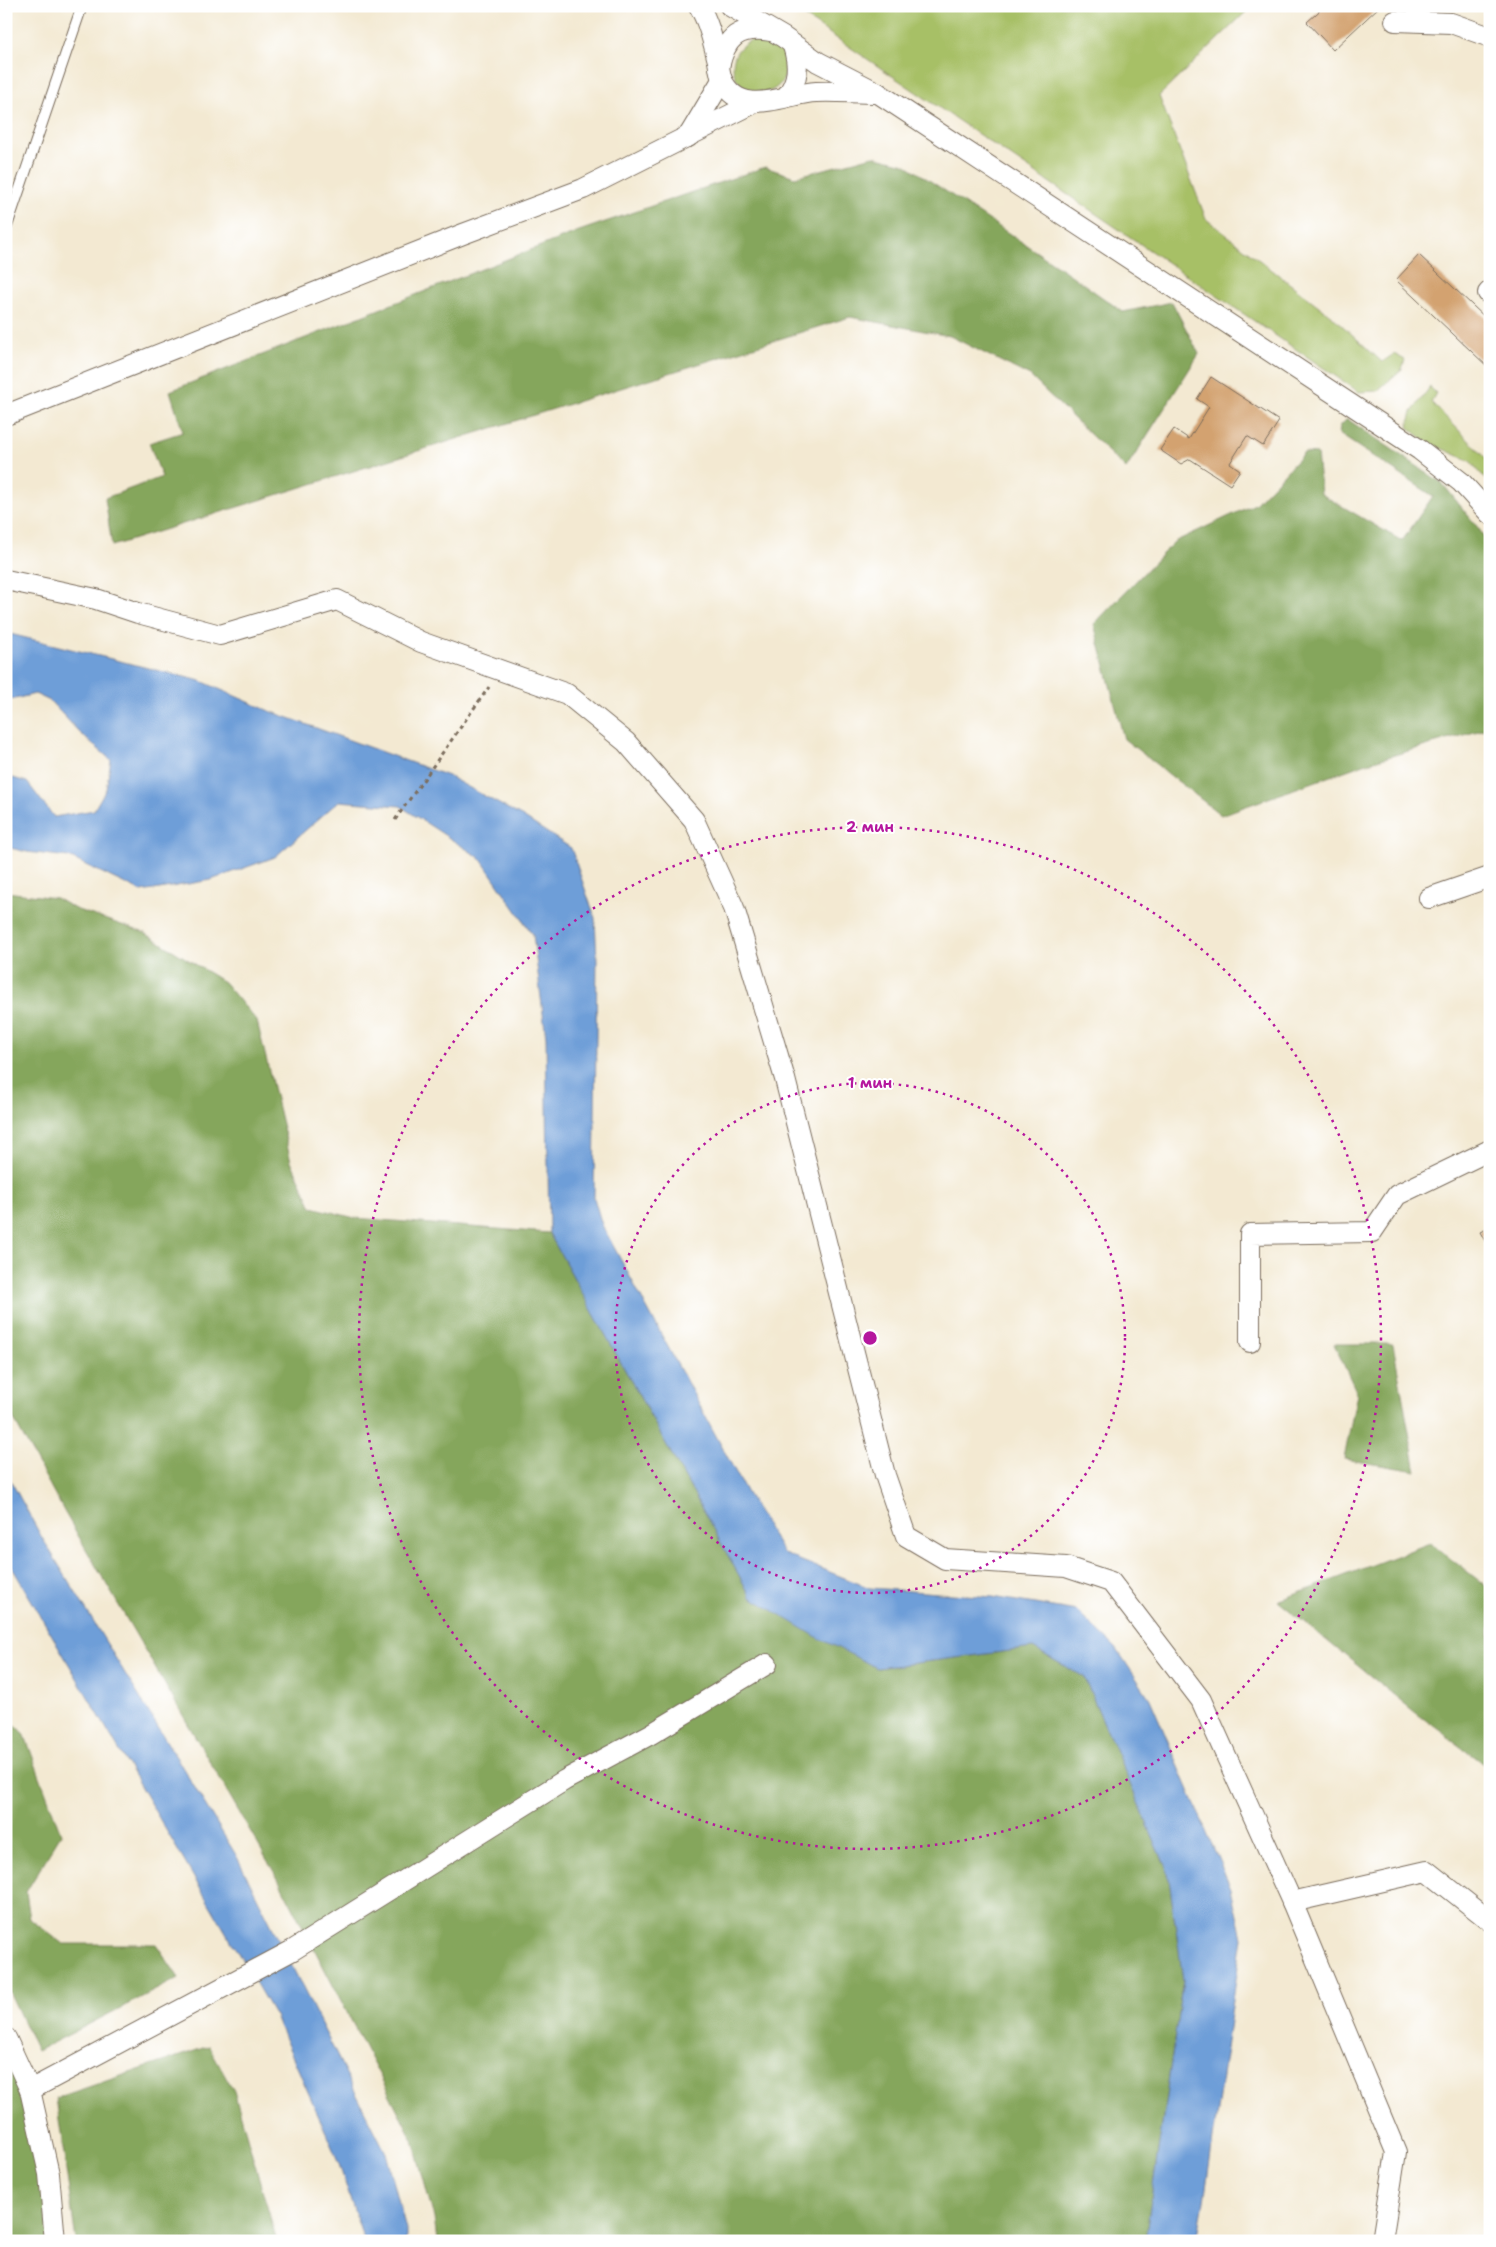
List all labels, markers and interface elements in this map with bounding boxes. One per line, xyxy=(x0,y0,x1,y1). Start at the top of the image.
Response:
text: 2 мин xyxy=(846,817,894,837)
text: 1 мин xyxy=(848,1073,892,1093)
centre of rings xyxy=(861,1329,879,1347)

